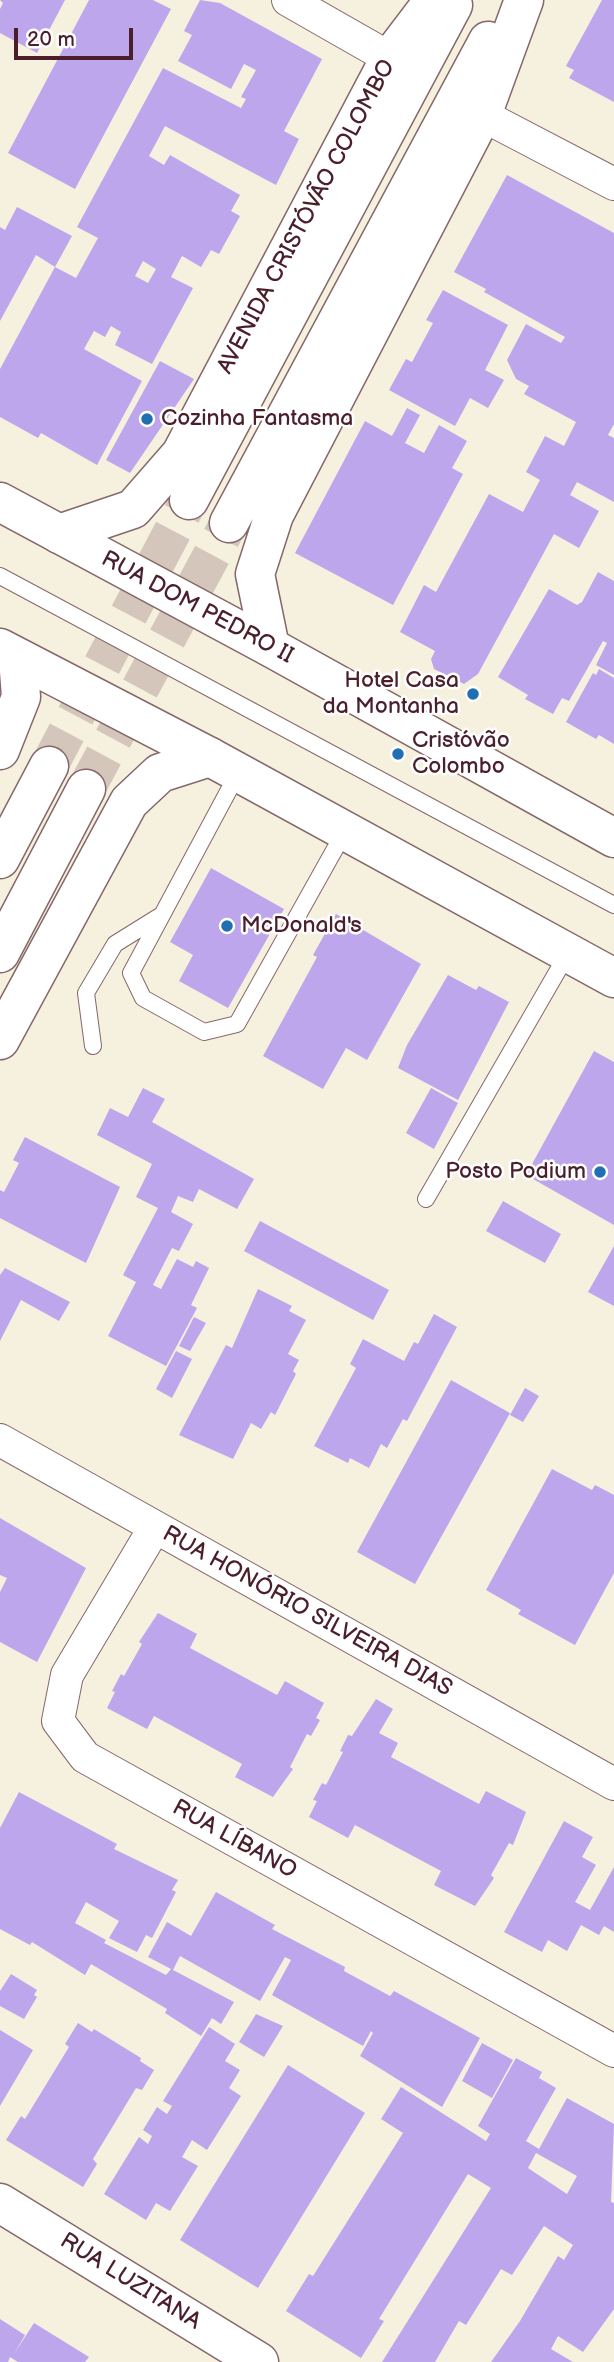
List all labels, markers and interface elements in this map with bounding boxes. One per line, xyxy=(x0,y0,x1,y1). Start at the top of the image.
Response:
scale bar xyxy=(18,14,136,58)
text: 20 m xyxy=(27,27,75,52)
street label: AVENIDA CRISTÓVÃO COLOMBO xyxy=(212,55,402,379)
place label: Cozinha Fantasma xyxy=(161,405,353,433)
marker: Cozinha Fantasma xyxy=(139,411,155,427)
street label: RUA DOM PEDRO II xyxy=(96,546,298,670)
place label: Hotel Casa da Montanha xyxy=(323,667,459,721)
marker: Hotel Casa da Montanha xyxy=(465,686,481,702)
place label: Cristóvão Colombo xyxy=(412,727,510,781)
marker: Cristóvão Colombo xyxy=(390,746,406,762)
place label: McDonald's xyxy=(241,912,362,940)
marker: McDonald's xyxy=(219,918,235,934)
place label: Posto Podium xyxy=(445,1158,586,1186)
marker: Posto Podium xyxy=(592,1164,608,1180)
street label: RUA HONÓRIO SILVEIRA DIAS xyxy=(157,1521,457,1703)
street label: RUA LÍBANO xyxy=(167,1795,301,1885)
street label: RUA LUZITANA xyxy=(54,2228,206,2336)

